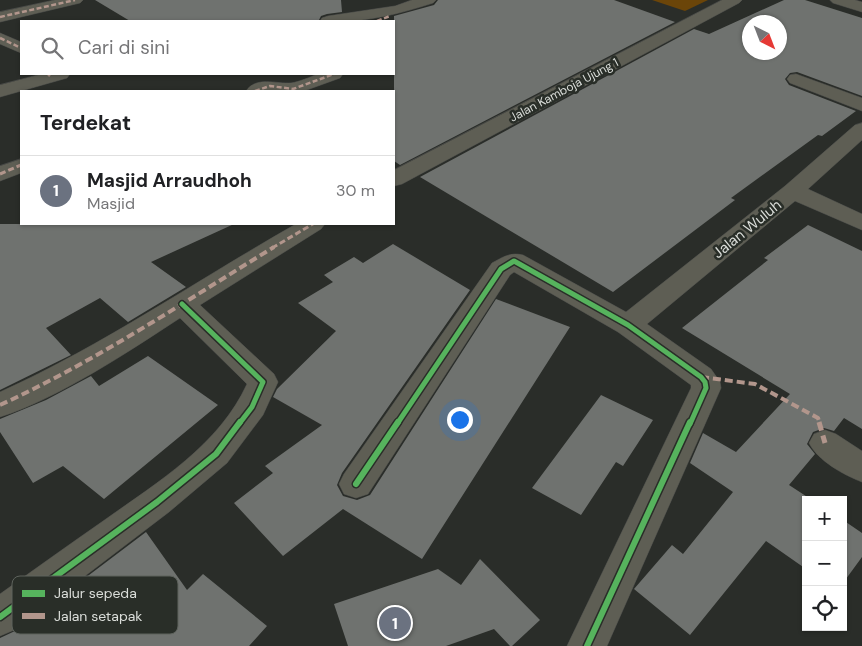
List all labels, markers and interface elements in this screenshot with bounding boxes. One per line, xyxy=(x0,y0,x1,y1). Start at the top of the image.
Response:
north arrow xyxy=(742,15,787,60)
search box xyxy=(20,20,395,75)
icon: search xyxy=(38,34,66,62)
text: Cari di sini xyxy=(78,35,170,60)
street label: Jalan Kamboja Ujung 1 xyxy=(507,54,621,126)
text: Terdekat xyxy=(40,109,131,137)
text: Masjid Arraudhoh xyxy=(87,168,252,193)
text: 1 xyxy=(53,180,59,201)
text: 30 m xyxy=(336,180,375,201)
text: Masjid xyxy=(87,193,135,214)
street label: Jalan Wuluh xyxy=(708,195,786,263)
your location xyxy=(447,407,473,433)
map controls xyxy=(802,496,847,631)
button: + xyxy=(802,496,847,541)
button: − xyxy=(802,541,847,586)
legend xyxy=(12,576,178,634)
text: Jalur sepeda xyxy=(54,584,137,602)
button: locate xyxy=(802,586,847,631)
pin: 1 xyxy=(379,604,411,642)
text: Jalan setapak xyxy=(54,607,142,625)

